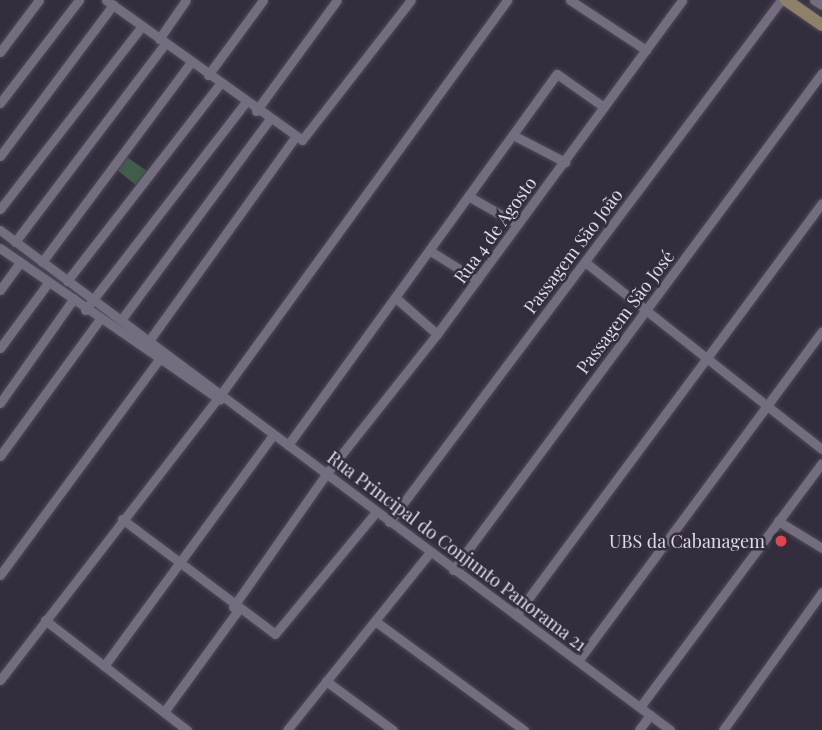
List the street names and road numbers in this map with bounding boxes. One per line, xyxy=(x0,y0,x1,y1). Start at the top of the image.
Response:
street label: Rua 4 de Agosto xyxy=(449,172,541,288)
street label: Passagem São João xyxy=(519,184,627,318)
street label: Passagem São José xyxy=(572,246,678,378)
street label: Rua Principal do Conjunto Panorama 21 xyxy=(323,446,591,656)

